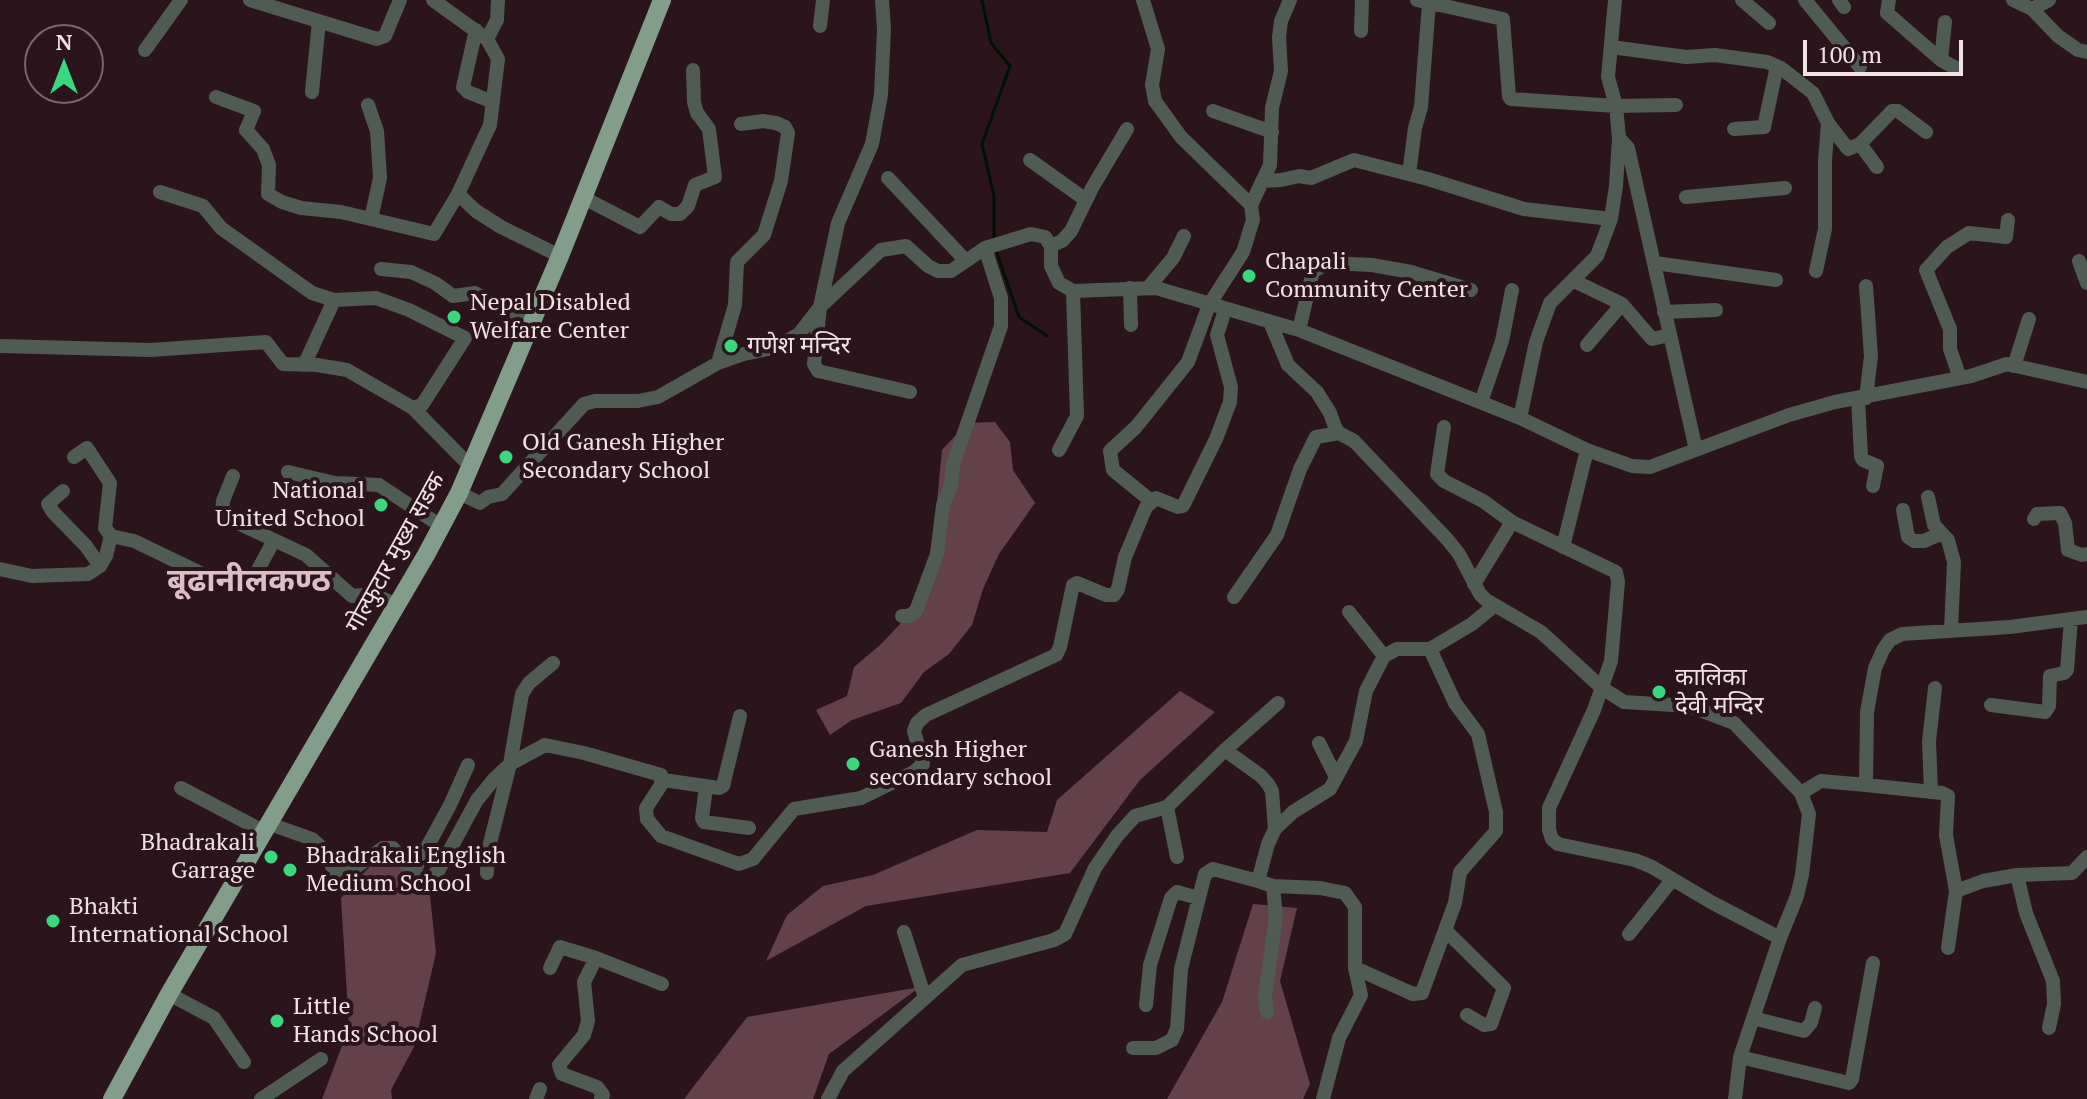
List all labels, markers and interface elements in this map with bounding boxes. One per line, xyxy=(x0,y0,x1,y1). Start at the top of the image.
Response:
north arrow xyxy=(24,24,104,104)
scale bar xyxy=(1807,24,1967,74)
text: N xyxy=(56,27,72,56)
text: 100 m xyxy=(1817,38,1882,70)
place label: Chapali Community Center xyxy=(1265,248,1468,304)
marker: Chapali Community Center xyxy=(1240,267,1258,285)
place label: Nepal Disabled Welfare Center xyxy=(470,289,631,345)
marker: Nepal Disabled Welfare Center xyxy=(445,308,463,326)
place label: गणेश मन्दिर xyxy=(747,332,851,360)
marker: गणेश मन्दिर xyxy=(722,337,740,355)
place label: Old Ganesh Higher Secondary School xyxy=(522,429,724,485)
marker: Old Ganesh Higher Secondary School xyxy=(497,448,515,466)
street label: गोल्फुटार मुख्य सडक xyxy=(340,468,452,638)
place label: National United School xyxy=(215,477,365,533)
marker: National United School xyxy=(372,496,390,514)
district label: बूढानीलकण्ठ xyxy=(167,563,331,601)
place label: कालिका देवी मन्दिर xyxy=(1675,664,1764,720)
marker: कालिका देवी मन्दिर xyxy=(1650,683,1668,701)
place label: Ganesh Higher secondary school xyxy=(869,736,1052,792)
marker: Ganesh Higher secondary school xyxy=(844,755,862,773)
place label: Bhadrakali Garrage xyxy=(140,829,255,885)
place label: Bhadrakali English Medium School xyxy=(306,842,506,898)
marker: Bhadrakali Garrage xyxy=(262,848,280,866)
marker: Bhadrakali English Medium School xyxy=(281,861,299,879)
place label: Bhakti International School xyxy=(69,893,289,949)
marker: Bhakti International School xyxy=(44,912,62,930)
place label: Little Hands School xyxy=(293,993,438,1049)
marker: Little Hands School xyxy=(268,1012,286,1030)

